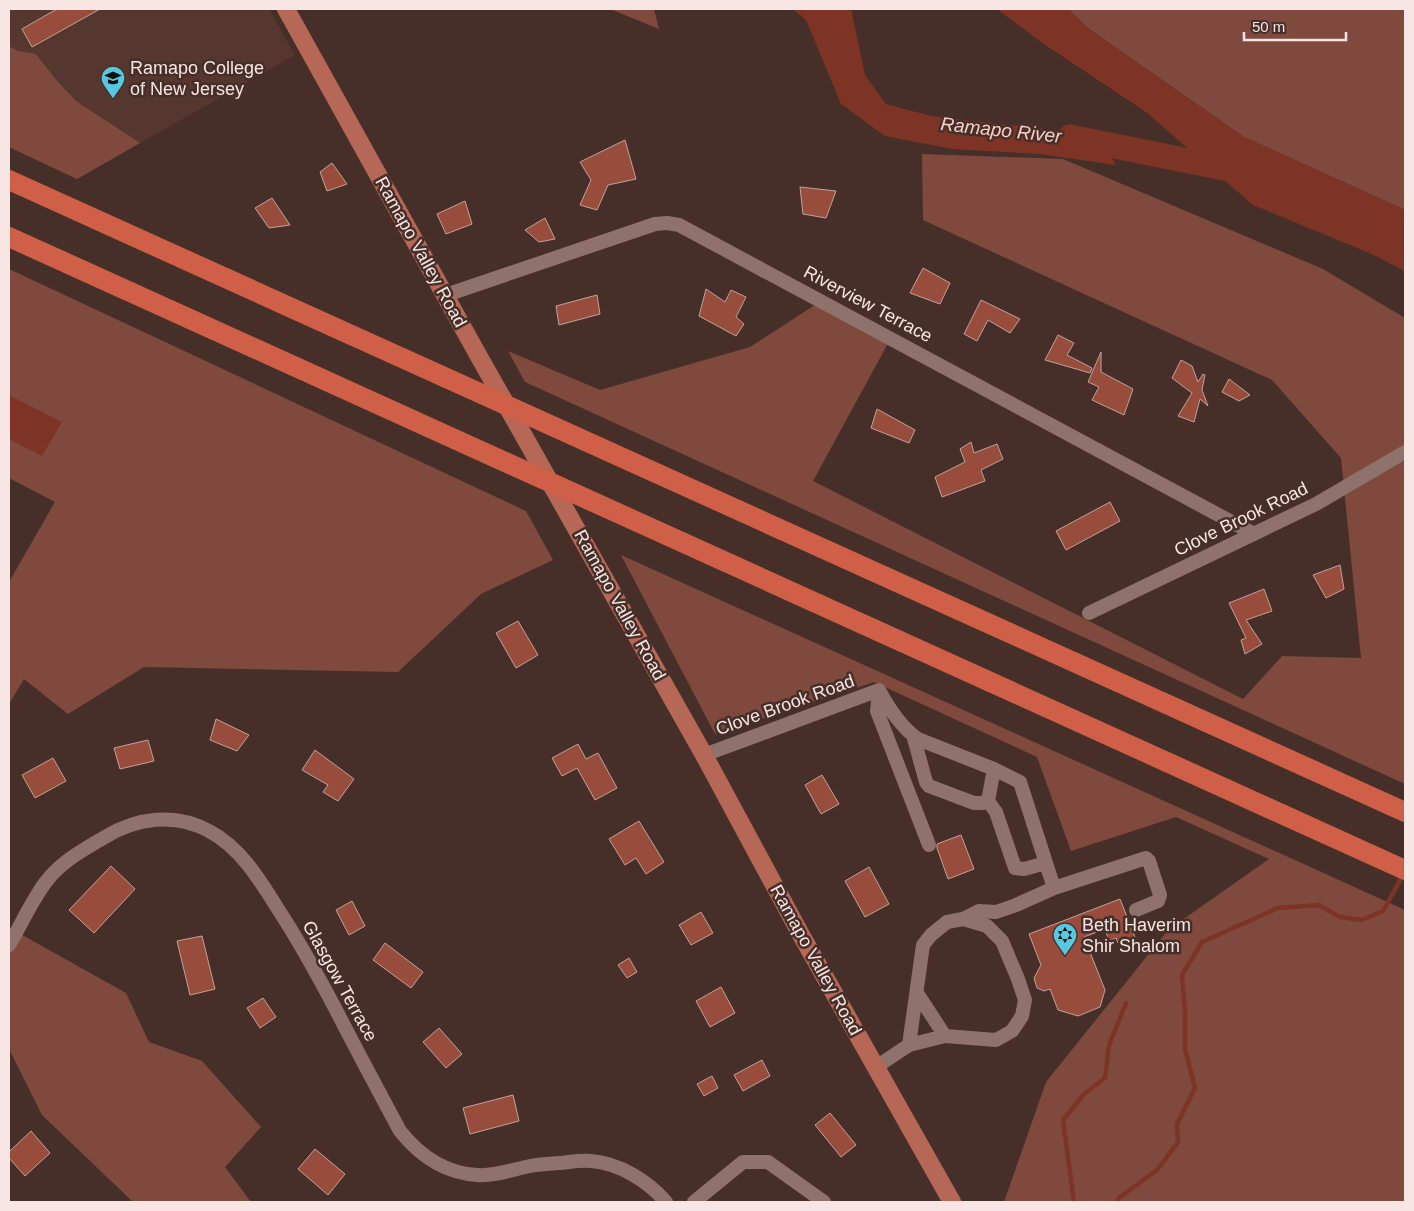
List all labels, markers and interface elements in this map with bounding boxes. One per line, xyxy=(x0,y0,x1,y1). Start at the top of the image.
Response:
scale bar xyxy=(1244,10,1346,42)
text: 50 m xyxy=(1252,18,1285,35)
place label: Ramapo College of New Jersey xyxy=(130,58,264,99)
school or university icon: Ramapo College of New Jersey xyxy=(100,65,126,99)
water label: Ramapo River xyxy=(940,113,1063,147)
street label: Ramapo Valley Road xyxy=(371,173,471,331)
street label: Riverview Terrace xyxy=(800,262,936,346)
street label: Clove Brook Road xyxy=(1171,478,1311,560)
street label: Ramapo Valley Road xyxy=(570,526,670,684)
street label: Clove Brook Road xyxy=(713,671,857,739)
street label: Ramapo Valley Road xyxy=(766,881,866,1039)
place label: Beth Haverim Shir Shalom xyxy=(1082,915,1191,956)
street label: Glasgow Terrace xyxy=(299,917,381,1045)
synagogue icon: Beth Haverim Shir Shalom xyxy=(1052,922,1078,956)

